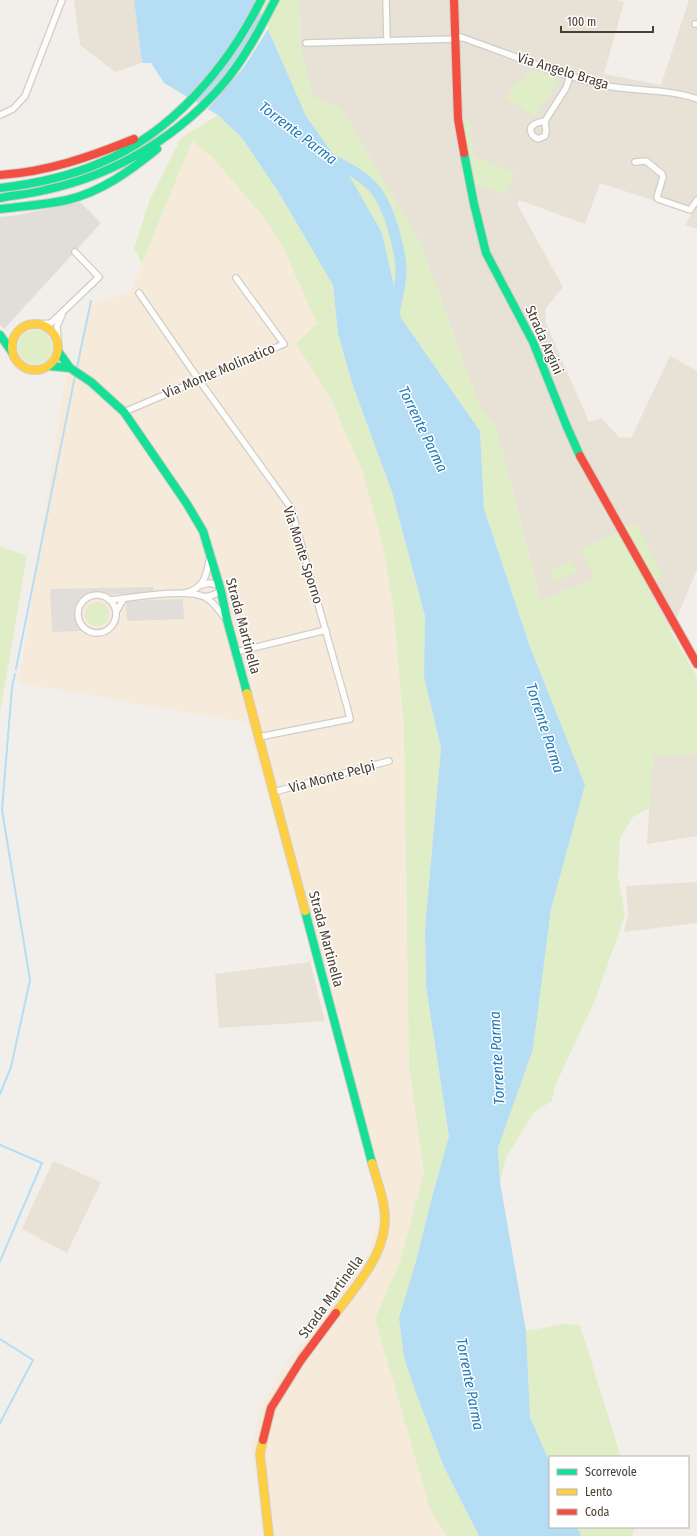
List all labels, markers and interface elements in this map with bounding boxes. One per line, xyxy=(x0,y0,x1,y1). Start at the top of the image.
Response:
scale bar xyxy=(561,8,653,34)
text: 100 m xyxy=(567,15,596,29)
street label: Via Angelo Braga xyxy=(515,49,611,93)
water label: Torrente Parma xyxy=(255,98,341,168)
street label: Strada Argini xyxy=(521,303,567,377)
street label: Via Monte Molinatico xyxy=(160,340,278,402)
water label: Torrente Parma xyxy=(394,383,452,475)
street label: Via Monte Sporno xyxy=(279,504,327,606)
street label: Strada Martinella xyxy=(222,576,264,676)
water label: Torrente Parma xyxy=(522,681,568,775)
street label: Via Monte Pelpi xyxy=(287,757,377,797)
street label: Strada Martinella xyxy=(305,889,347,989)
water label: Torrente Parma xyxy=(486,1011,508,1105)
street label: Strada Martinella xyxy=(295,1252,367,1342)
water label: Torrente Parma xyxy=(452,1336,488,1432)
legend xyxy=(549,1456,689,1528)
text: Scorrevole xyxy=(585,1465,637,1479)
text: Lento xyxy=(585,1485,612,1499)
text: Coda xyxy=(585,1505,610,1519)

